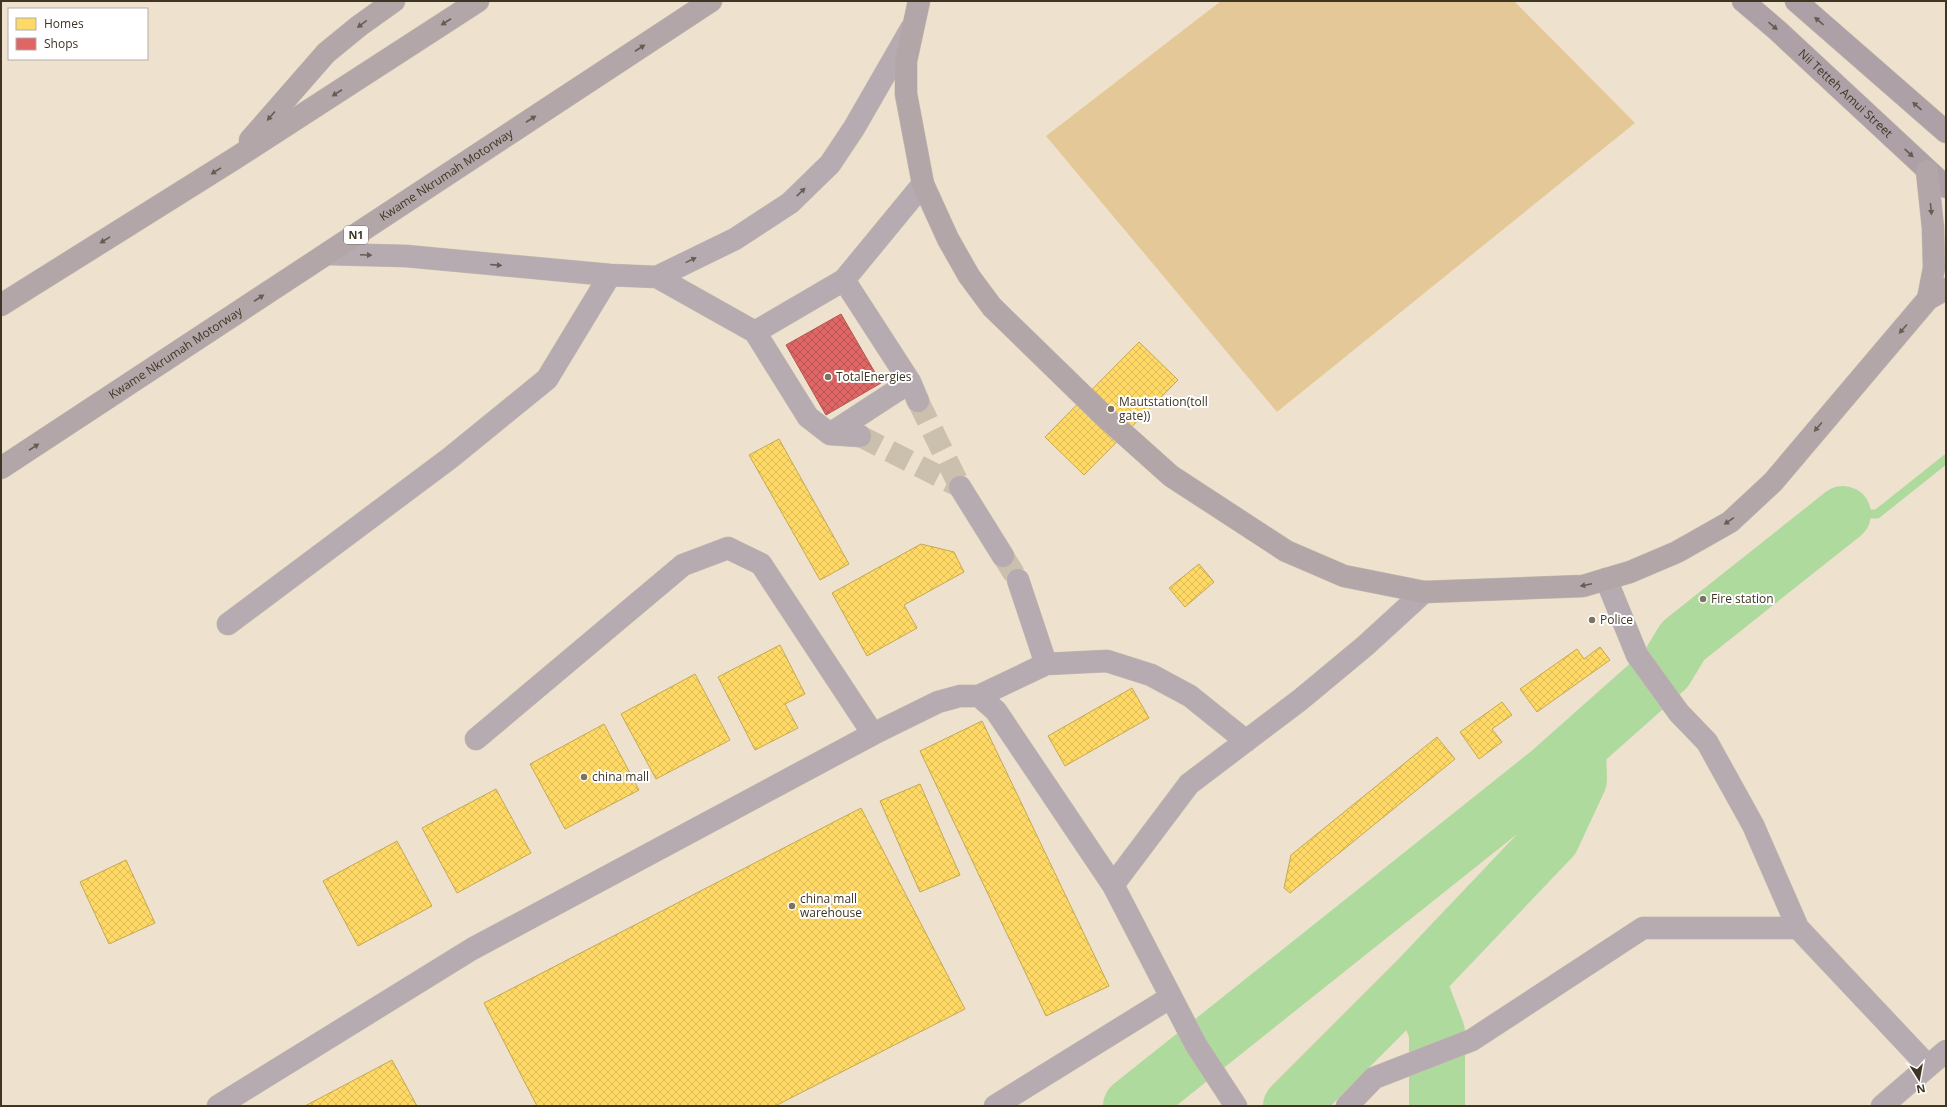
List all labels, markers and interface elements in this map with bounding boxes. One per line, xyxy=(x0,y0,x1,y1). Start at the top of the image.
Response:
legend xyxy=(8,8,148,60)
text: Homes xyxy=(44,15,84,32)
one-way arrow xyxy=(1813,16,1824,25)
one-way arrow xyxy=(441,18,451,26)
one-way arrow xyxy=(357,20,368,28)
one-way arrow xyxy=(1767,22,1778,31)
text: Shops xyxy=(44,35,79,52)
one-way arrow xyxy=(635,44,645,52)
street label: Nii Tetteh Amui Street xyxy=(1795,45,1897,141)
one-way arrow xyxy=(331,89,342,97)
one-way arrow xyxy=(1911,102,1922,111)
one-way arrow xyxy=(267,111,276,121)
one-way arrow xyxy=(526,115,537,123)
street label: Kwame Nkrumah Motorway xyxy=(376,124,517,225)
one-way arrow xyxy=(1904,148,1914,158)
one-way arrow xyxy=(210,167,221,175)
one-way arrow xyxy=(796,187,806,197)
one-way arrow xyxy=(1928,203,1935,215)
road number: N1 xyxy=(344,226,368,244)
one-way arrow xyxy=(99,236,111,243)
one-way arrow xyxy=(360,252,373,258)
one-way arrow xyxy=(686,257,697,263)
one-way arrow xyxy=(490,261,502,268)
one-way arrow xyxy=(253,295,265,302)
street label: Kwame Nkrumah Motorway xyxy=(105,302,246,403)
one-way arrow xyxy=(1898,323,1907,334)
place label: TotalEnergies xyxy=(836,368,912,385)
marker: TotalEnergies xyxy=(823,372,833,382)
place label: Mautstation(toll gate)) xyxy=(1119,393,1208,424)
marker: Mautstation(toll gate)) xyxy=(1106,404,1116,414)
one-way arrow xyxy=(1813,422,1822,432)
one-way arrow xyxy=(28,443,39,451)
one-way arrow xyxy=(1724,517,1735,526)
one-way arrow xyxy=(1579,582,1592,588)
place label: Fire station xyxy=(1711,590,1774,607)
marker: Fire station xyxy=(1698,594,1708,604)
place label: Police xyxy=(1600,611,1633,628)
marker: Police xyxy=(1587,615,1597,625)
place label: china mall xyxy=(592,768,649,785)
marker: china mall xyxy=(579,772,589,782)
place label: china mall warehouse xyxy=(800,890,862,921)
marker: china mall warehouse xyxy=(787,901,797,911)
north arrow xyxy=(1899,1059,1939,1099)
text: N xyxy=(1915,1081,1927,1098)

